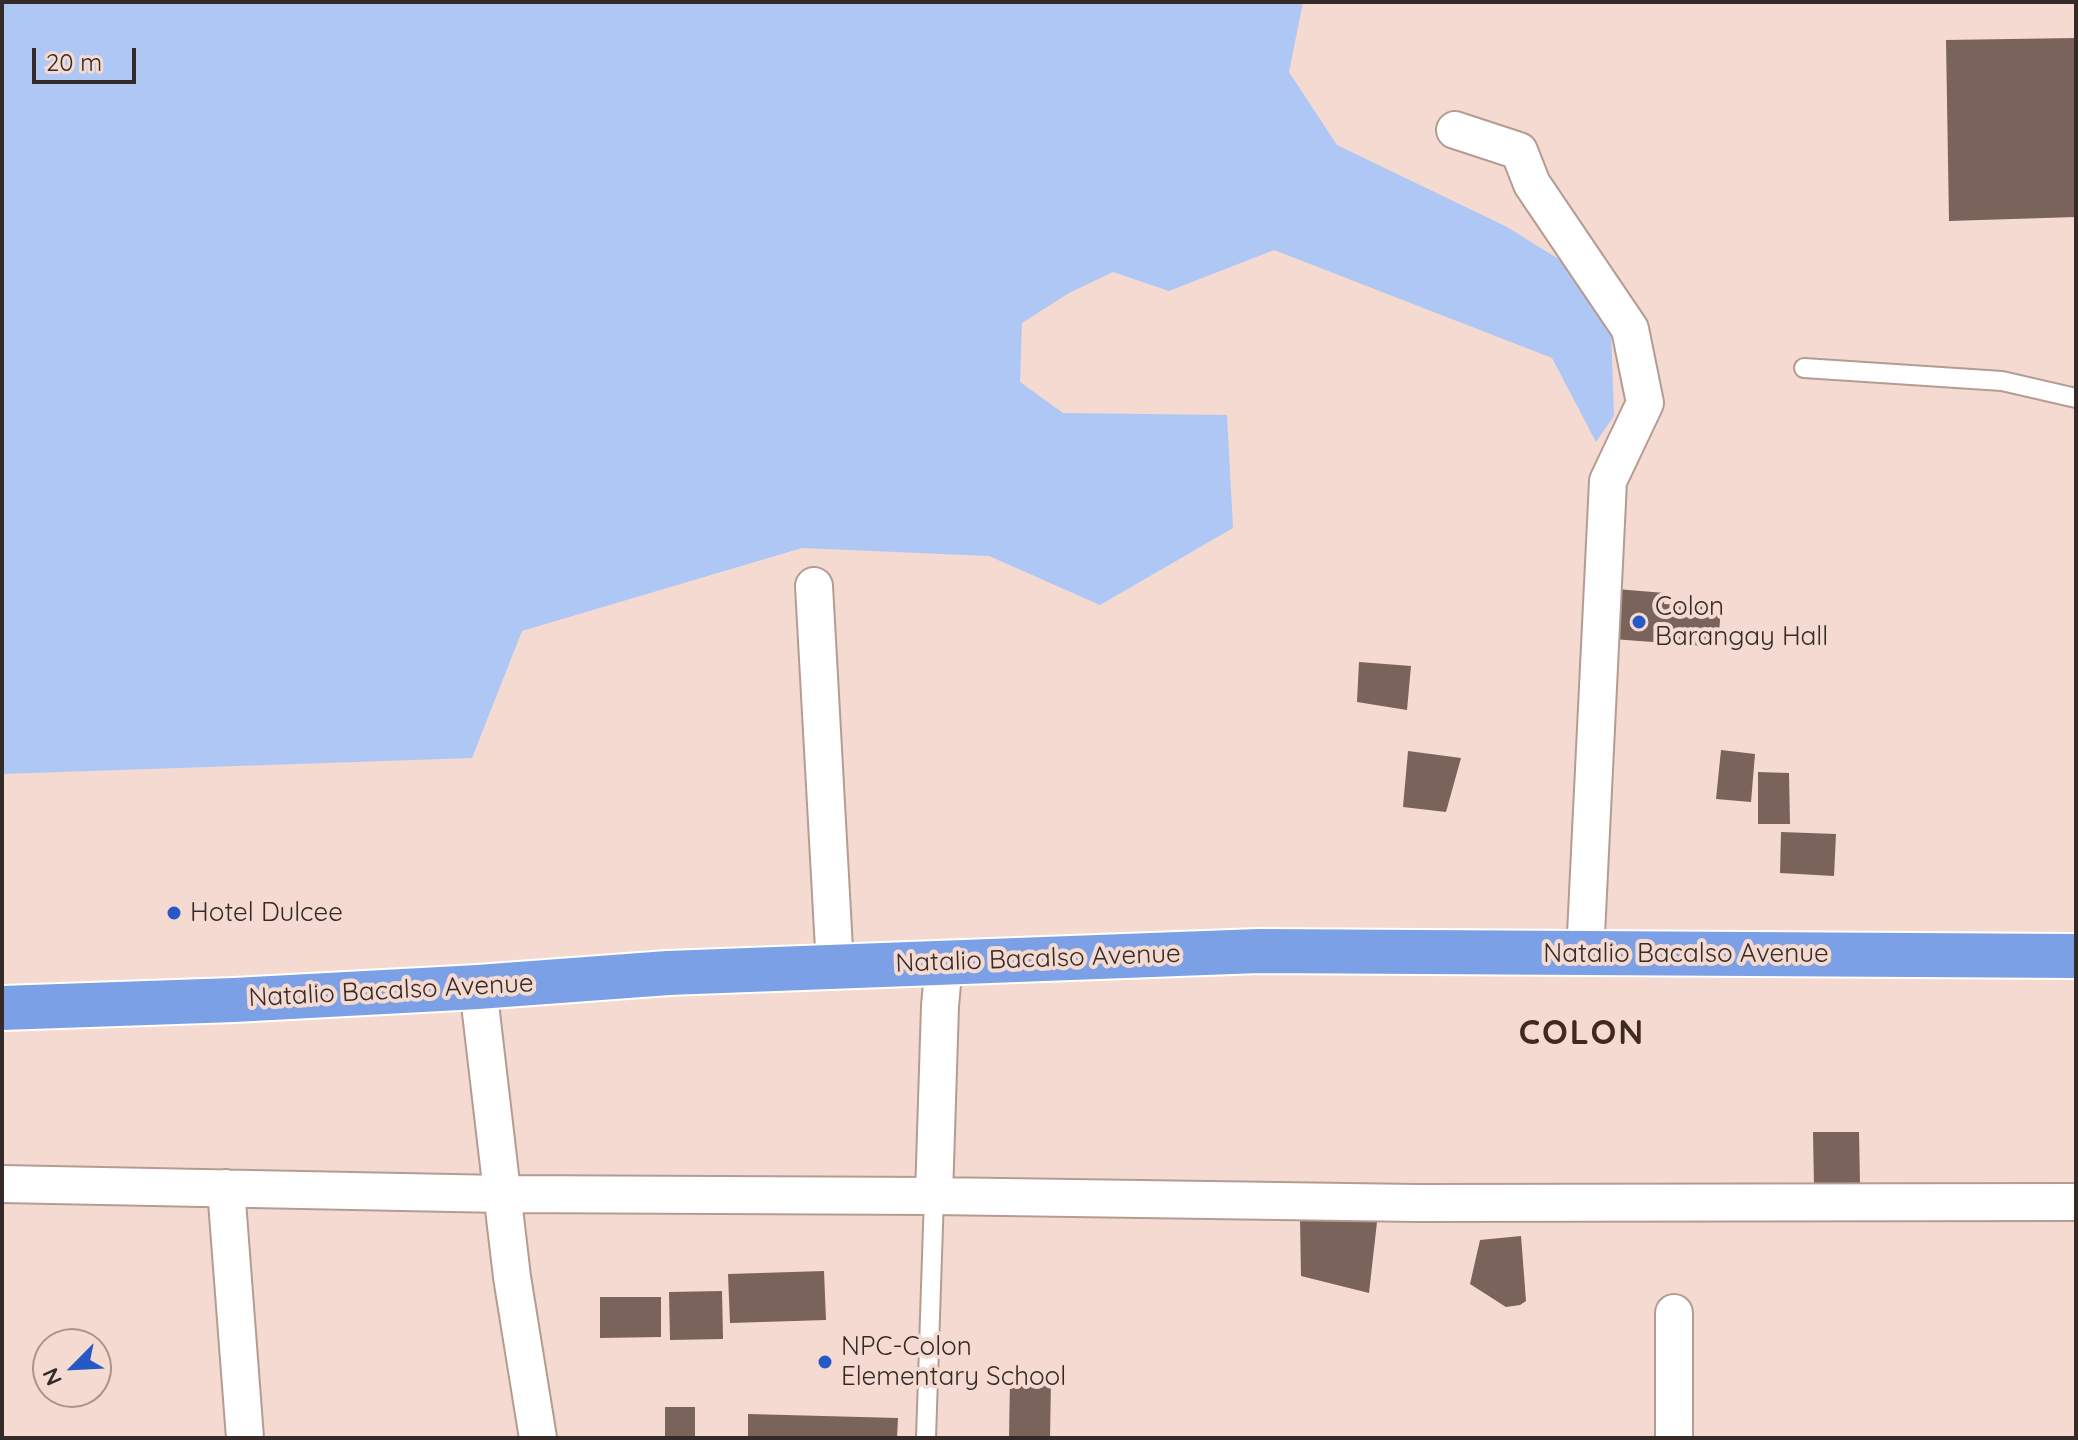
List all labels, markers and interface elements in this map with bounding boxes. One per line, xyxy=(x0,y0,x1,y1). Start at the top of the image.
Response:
scale bar xyxy=(36,32,140,82)
text: 20 m xyxy=(46,47,102,77)
place label: Colon Barangay Hall xyxy=(1655,591,1828,652)
marker: Colon Barangay Hall xyxy=(1630,613,1648,631)
place label: Hotel Dulcee xyxy=(190,897,343,929)
marker: Hotel Dulcee xyxy=(165,904,183,922)
street label: Natalio Bacalso Avenue xyxy=(895,938,1181,980)
street label: Natalio Bacalso Avenue xyxy=(1543,938,1829,970)
street label: Natalio Bacalso Avenue xyxy=(248,968,534,1014)
district label: COLON xyxy=(1519,1014,1645,1054)
north arrow xyxy=(32,1328,112,1408)
place label: NPC-Colon Elementary School xyxy=(841,1331,1066,1392)
marker: NPC-Colon Elementary School xyxy=(816,1353,834,1371)
text: N xyxy=(36,1364,68,1390)

